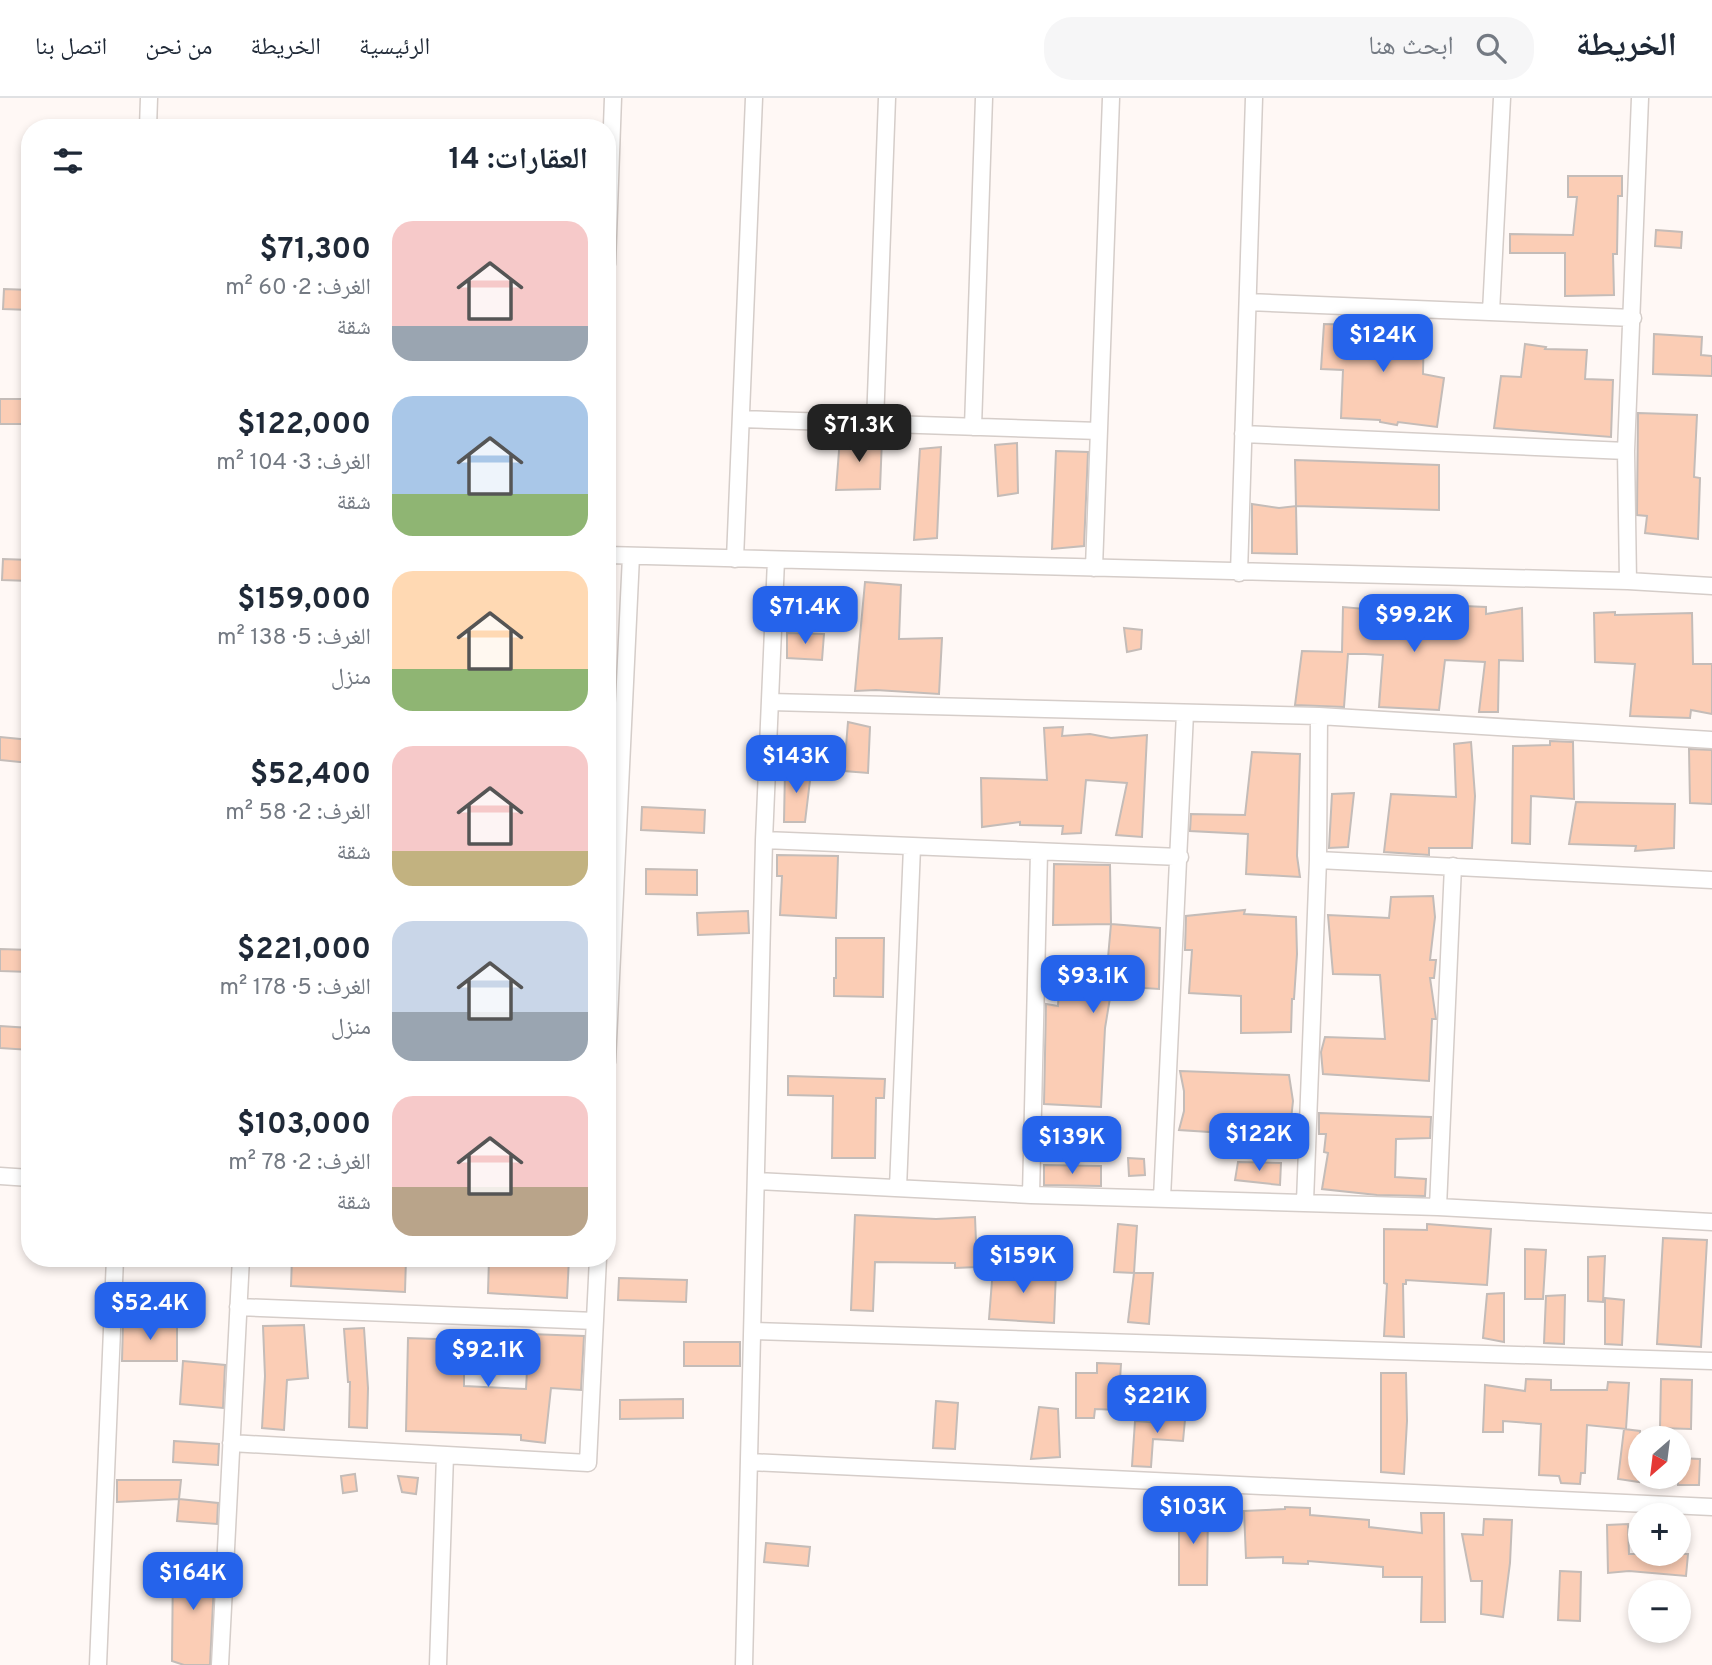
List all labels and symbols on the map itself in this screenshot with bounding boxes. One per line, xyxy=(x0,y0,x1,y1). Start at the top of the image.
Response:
pin: $124K xyxy=(1334,314,1432,374)
pin: $71.3K xyxy=(802,404,916,464)
pin: $71.4K xyxy=(748,587,862,646)
pin: $99.2K xyxy=(1357,594,1471,654)
pin: $143K xyxy=(747,736,845,795)
pin: $93.1K xyxy=(1036,956,1150,1015)
pin: $122K xyxy=(1210,1114,1308,1173)
pin: $139K xyxy=(1023,1116,1121,1176)
pin: $159K xyxy=(974,1236,1072,1295)
pin: $52.4K xyxy=(93,1282,207,1342)
pin: $92.1K xyxy=(431,1330,545,1389)
pin: $221K xyxy=(1108,1376,1206,1435)
north arrow xyxy=(1628,1426,1690,1489)
pin: $103K xyxy=(1144,1486,1242,1546)
pin: $164K xyxy=(144,1552,242,1612)

